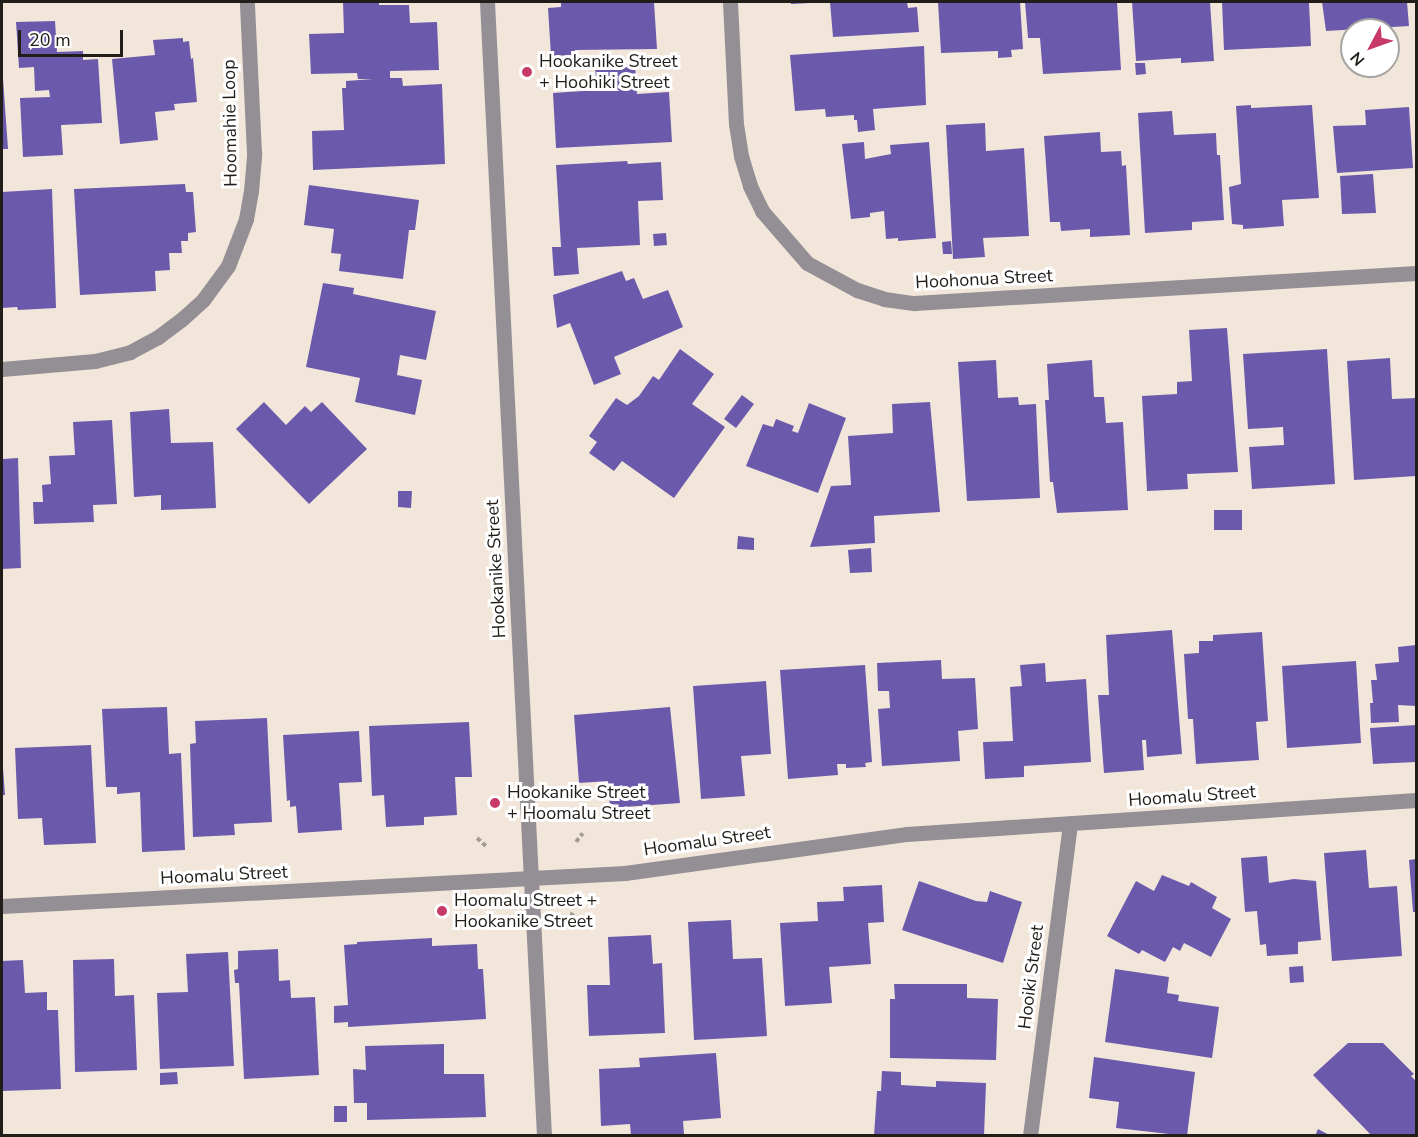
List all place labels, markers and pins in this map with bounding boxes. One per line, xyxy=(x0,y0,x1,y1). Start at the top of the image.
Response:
place label: Hookanike Street + Hoohiki Street xyxy=(539,51,678,94)
marker: Hookanike Street + Hoohiki Street xyxy=(520,65,534,79)
place label: Hookanike Street + Hoomalu Street xyxy=(507,782,650,824)
marker: Hookanike Street + Hoomalu Street xyxy=(488,796,502,810)
place label: Hoomalu Street + Hookanike Street xyxy=(454,890,597,932)
marker: Hoomalu Street + Hookanike Street xyxy=(435,904,449,918)

